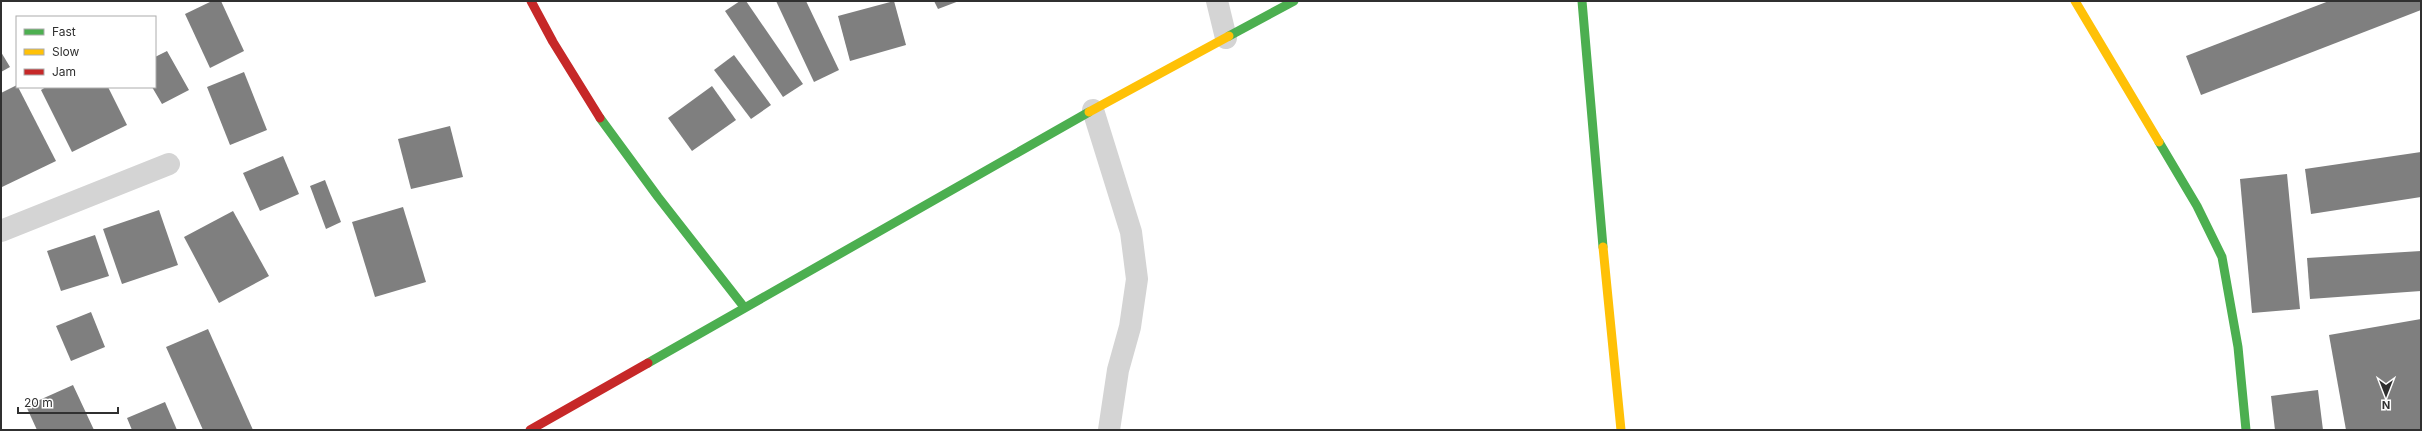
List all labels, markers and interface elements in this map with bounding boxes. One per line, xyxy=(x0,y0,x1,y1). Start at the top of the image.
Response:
legend xyxy=(16,16,156,88)
text: Fast xyxy=(52,24,76,39)
text: Slow xyxy=(52,44,80,59)
text: Jam xyxy=(52,64,76,79)
north arrow xyxy=(2366,375,2406,415)
scale bar xyxy=(18,389,118,415)
text: 20 m xyxy=(24,395,53,410)
text: N xyxy=(2382,398,2390,412)

